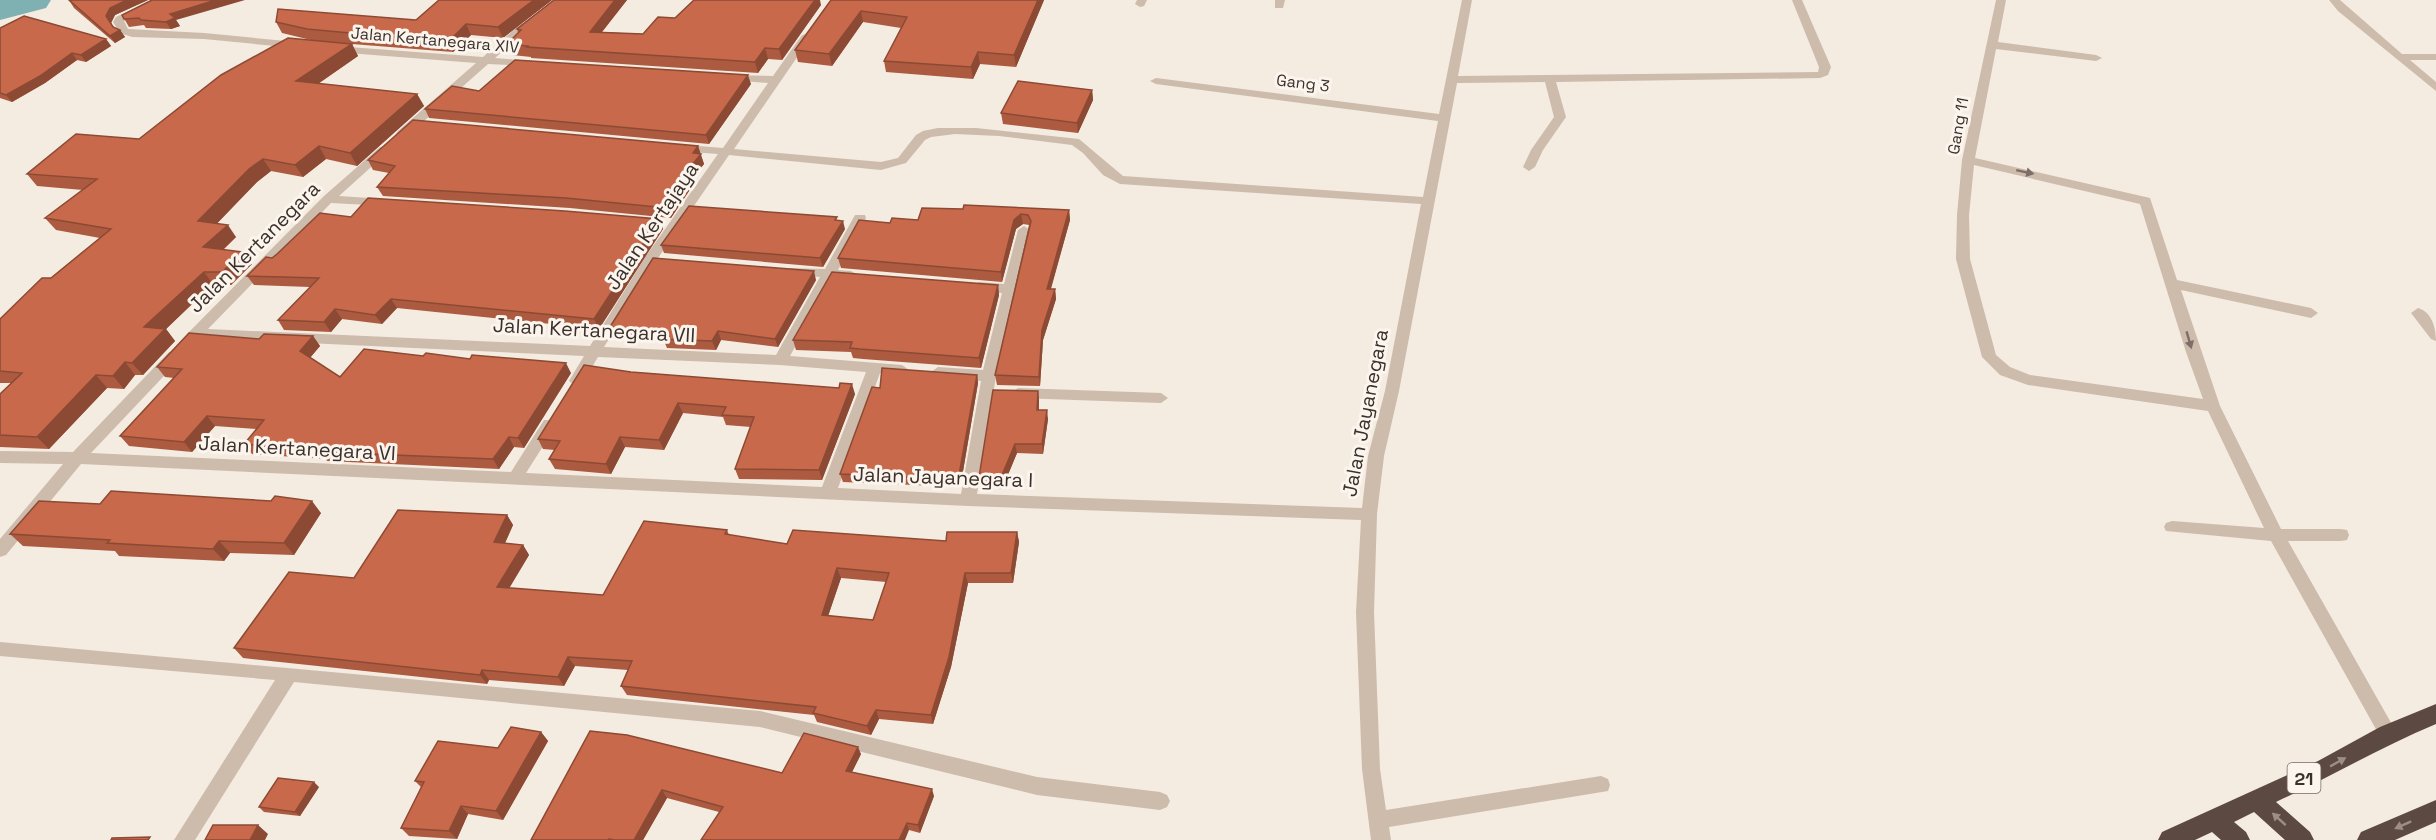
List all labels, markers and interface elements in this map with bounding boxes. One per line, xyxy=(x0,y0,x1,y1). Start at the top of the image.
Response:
street label: Jalan Kertanegara XIV xyxy=(350,22,520,58)
street label: Gang 3 xyxy=(1275,69,1331,97)
street label: Gang 11 xyxy=(1943,96,1973,156)
street label: Jalan Kertajaya xyxy=(600,157,704,295)
one-way arrow xyxy=(2016,168,2035,178)
street label: Jalan Kertanegara xyxy=(183,176,325,318)
street label: Jalan Kertanegara VII xyxy=(492,312,696,348)
street label: Jalan Jayanegara xyxy=(1336,327,1394,499)
one-way arrow xyxy=(2185,331,2194,349)
street label: Jalan Kertanegara VI xyxy=(198,430,396,466)
street label: Jalan Jayanegara I xyxy=(852,461,1034,493)
one-way arrow xyxy=(2329,757,2346,767)
road number: 21 xyxy=(2288,763,2320,793)
one-way arrow xyxy=(2272,813,2287,826)
one-way arrow xyxy=(2394,821,2411,830)

